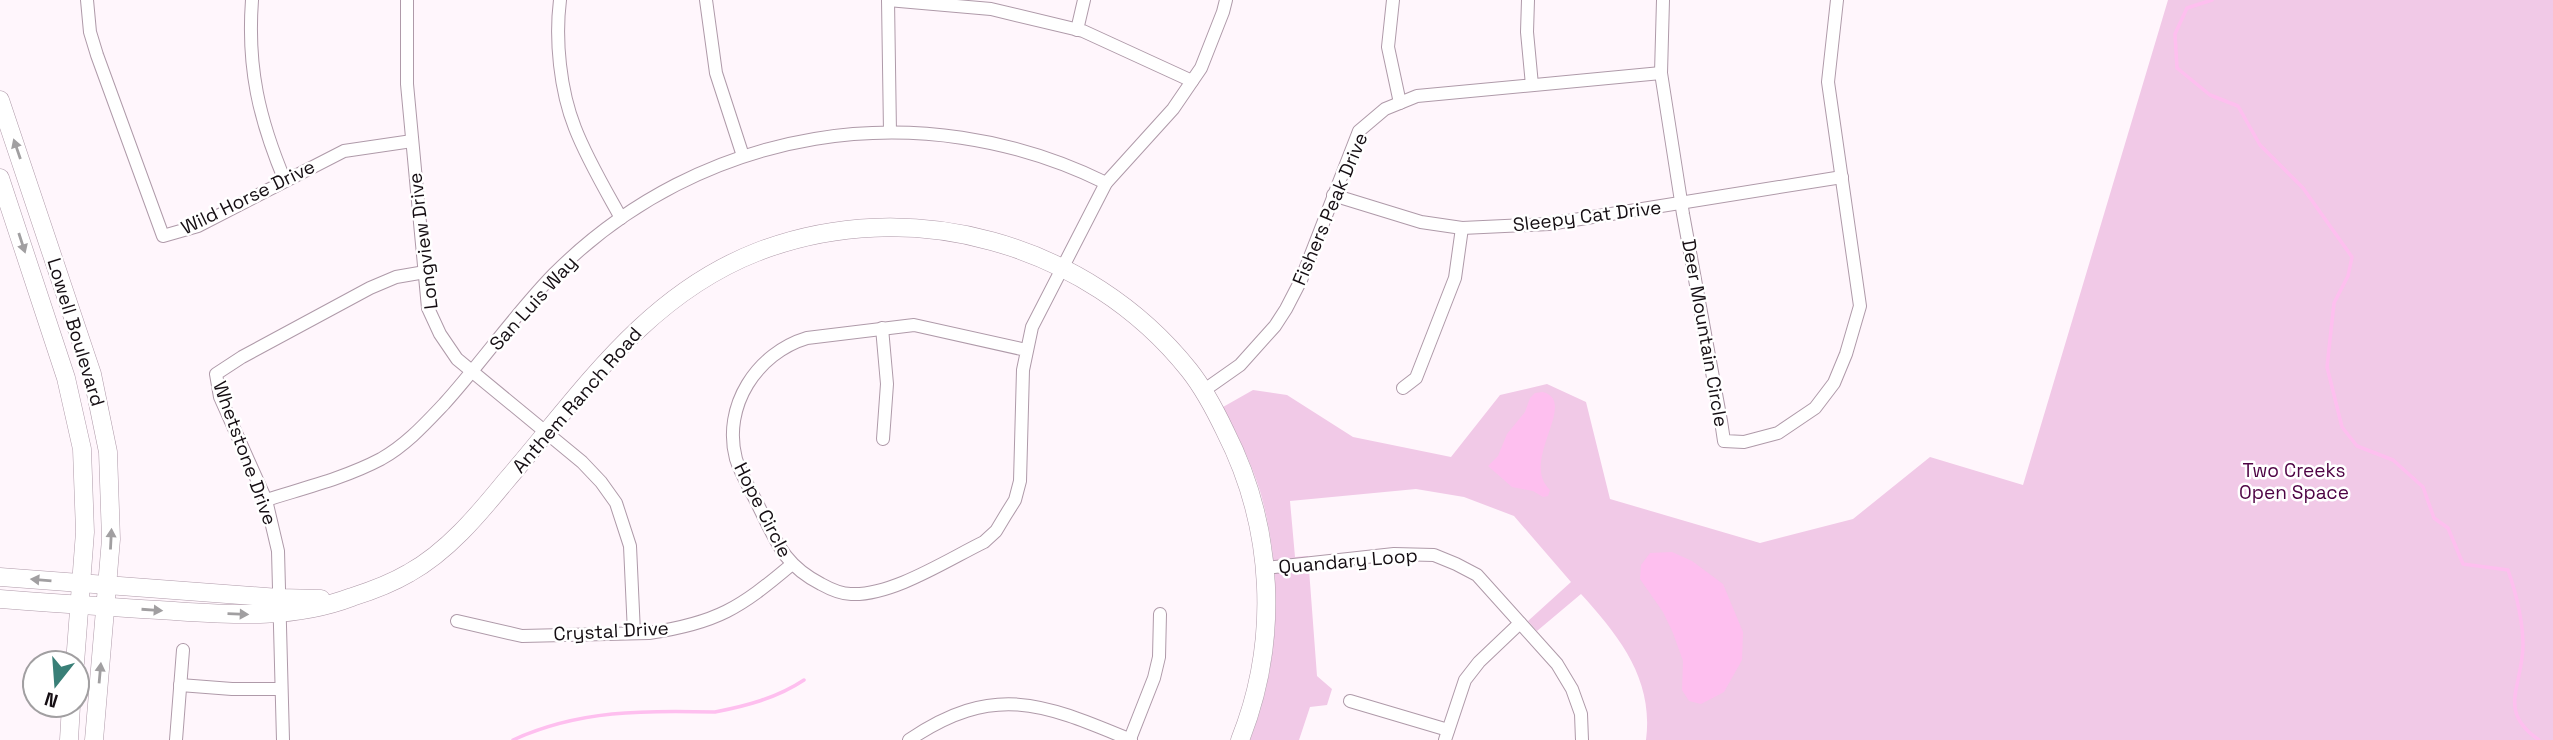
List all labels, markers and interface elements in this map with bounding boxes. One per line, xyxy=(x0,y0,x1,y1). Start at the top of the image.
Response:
street label: Fishers Peak Drive xyxy=(1287,129,1373,289)
one-way arrow xyxy=(11,138,21,159)
street label: Wild Horse Drive xyxy=(177,154,319,240)
street label: Longview Drive xyxy=(402,171,444,311)
street label: Sleepy Cat Drive xyxy=(1511,195,1663,237)
one-way arrow xyxy=(17,233,27,254)
street label: Deer Mountain Circle xyxy=(1676,237,1734,429)
street label: San Luis Way xyxy=(484,250,582,356)
street label: Lowell Boulevard xyxy=(42,255,110,409)
street label: Anthem Ranch Road xyxy=(507,322,647,478)
street label: Whetstone Drive xyxy=(207,378,283,528)
street label: Hope Circle xyxy=(728,458,798,562)
park label: Two Creeks Open Space xyxy=(2239,458,2349,505)
one-way arrow xyxy=(105,527,116,549)
street label: Quandary Loop xyxy=(1277,542,1419,580)
one-way arrow xyxy=(30,574,52,585)
one-way arrow xyxy=(141,604,163,615)
one-way arrow xyxy=(227,608,249,619)
street label: Crystal Drive xyxy=(553,615,669,647)
north arrow xyxy=(21,649,91,719)
one-way arrow xyxy=(95,662,106,684)
text: N xyxy=(41,686,61,714)

